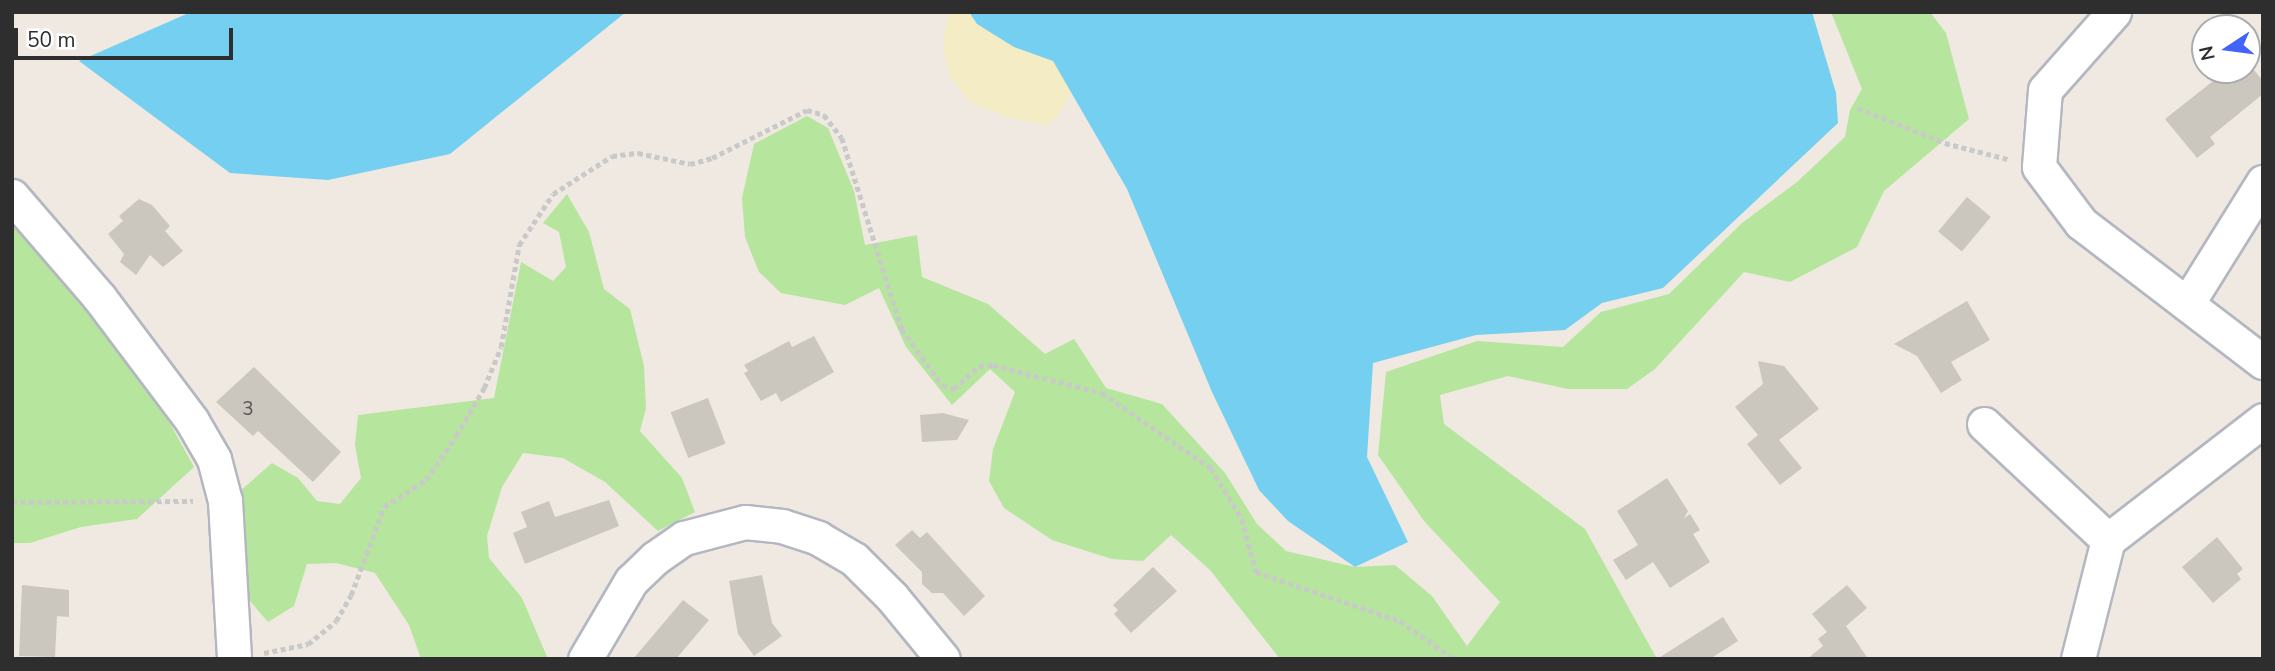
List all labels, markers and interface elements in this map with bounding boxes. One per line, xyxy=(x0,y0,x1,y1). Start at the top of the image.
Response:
scale bar xyxy=(18,14,236,58)
north arrow xyxy=(2191,14,2261,84)
text: 50 m xyxy=(27,26,76,54)
text: N xyxy=(2193,43,2222,63)
house number: 3 xyxy=(242,399,254,421)

